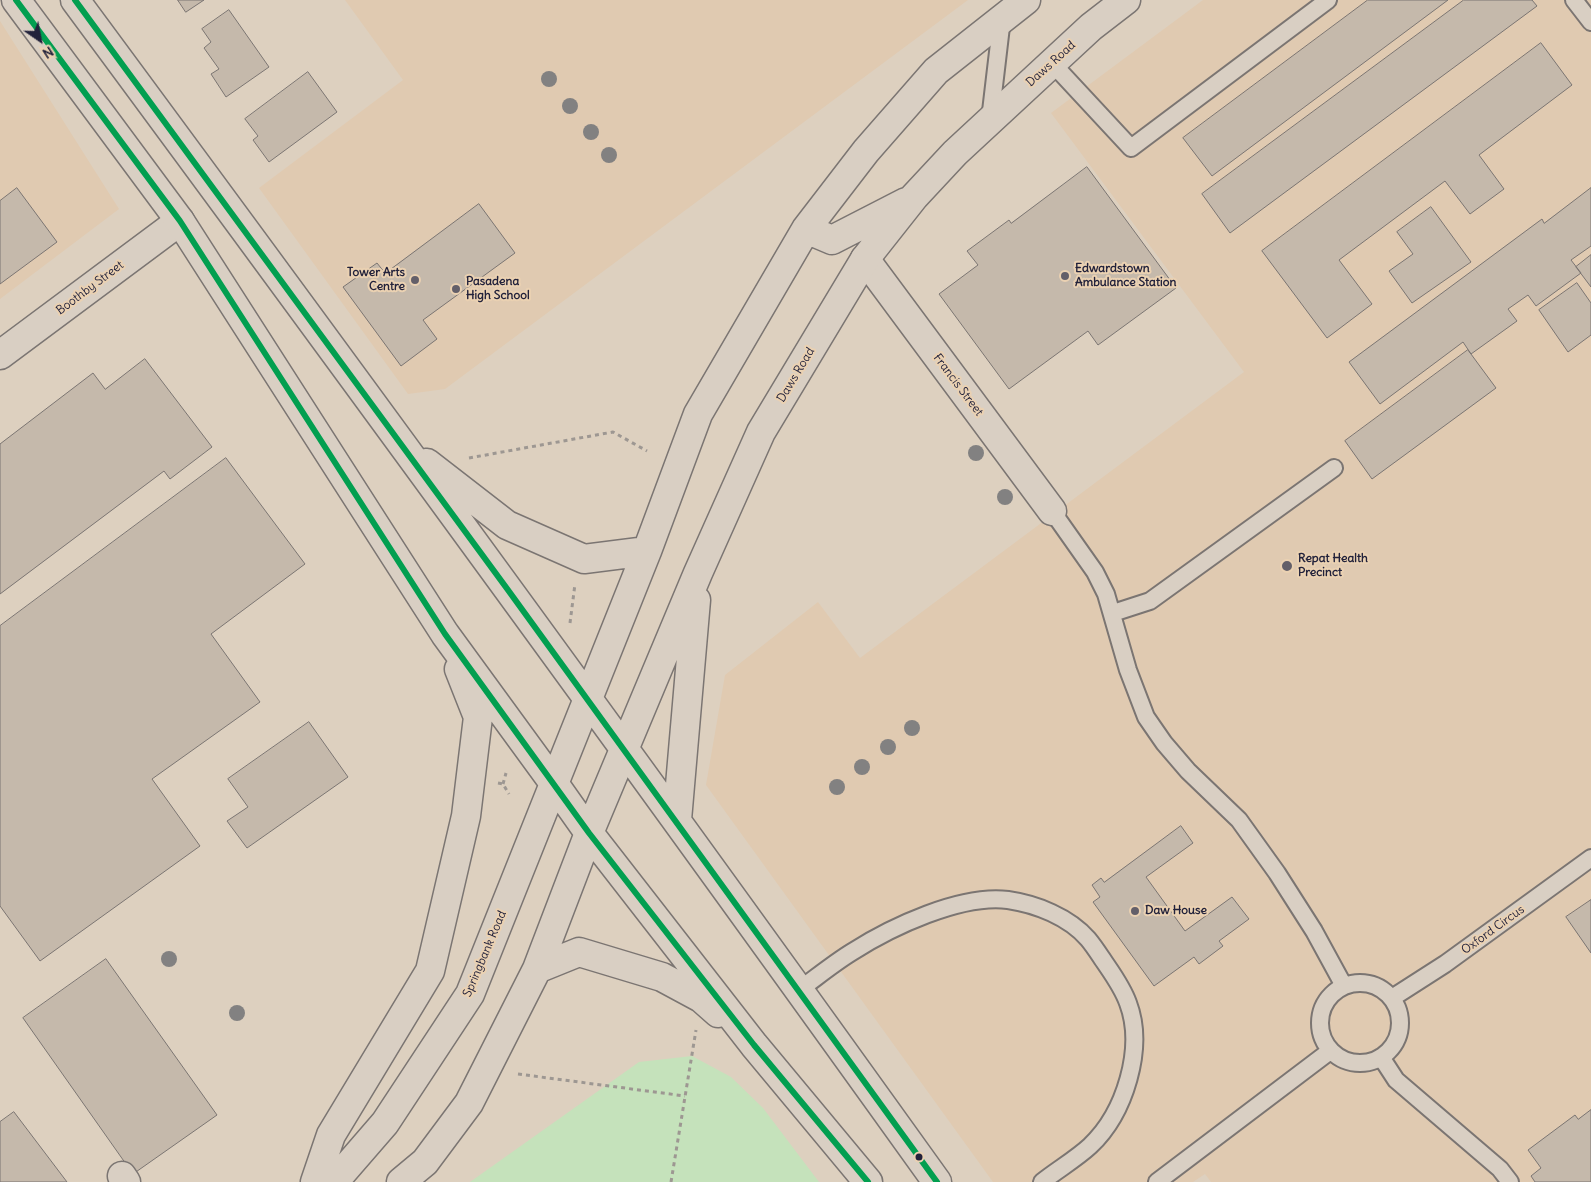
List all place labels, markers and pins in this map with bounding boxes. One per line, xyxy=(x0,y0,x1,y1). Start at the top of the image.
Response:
place label: Edwardstown Ambulance Station xyxy=(1075,262,1176,290)
place label: Tower Arts Centre xyxy=(347,266,405,294)
marker: Edwardstown Ambulance Station xyxy=(1059,270,1071,282)
marker: Tower Arts Centre xyxy=(409,274,421,286)
place label: Pasadena High School xyxy=(466,275,530,303)
marker: Pasadena High School xyxy=(450,283,462,295)
place label: Repat Health Precinct xyxy=(1298,552,1368,580)
marker: Repat Health Precinct xyxy=(1280,559,1294,573)
place label: Daw House xyxy=(1145,904,1207,918)
marker: Daw House xyxy=(1129,905,1141,917)
unlabelled marker xyxy=(914,1152,924,1162)

